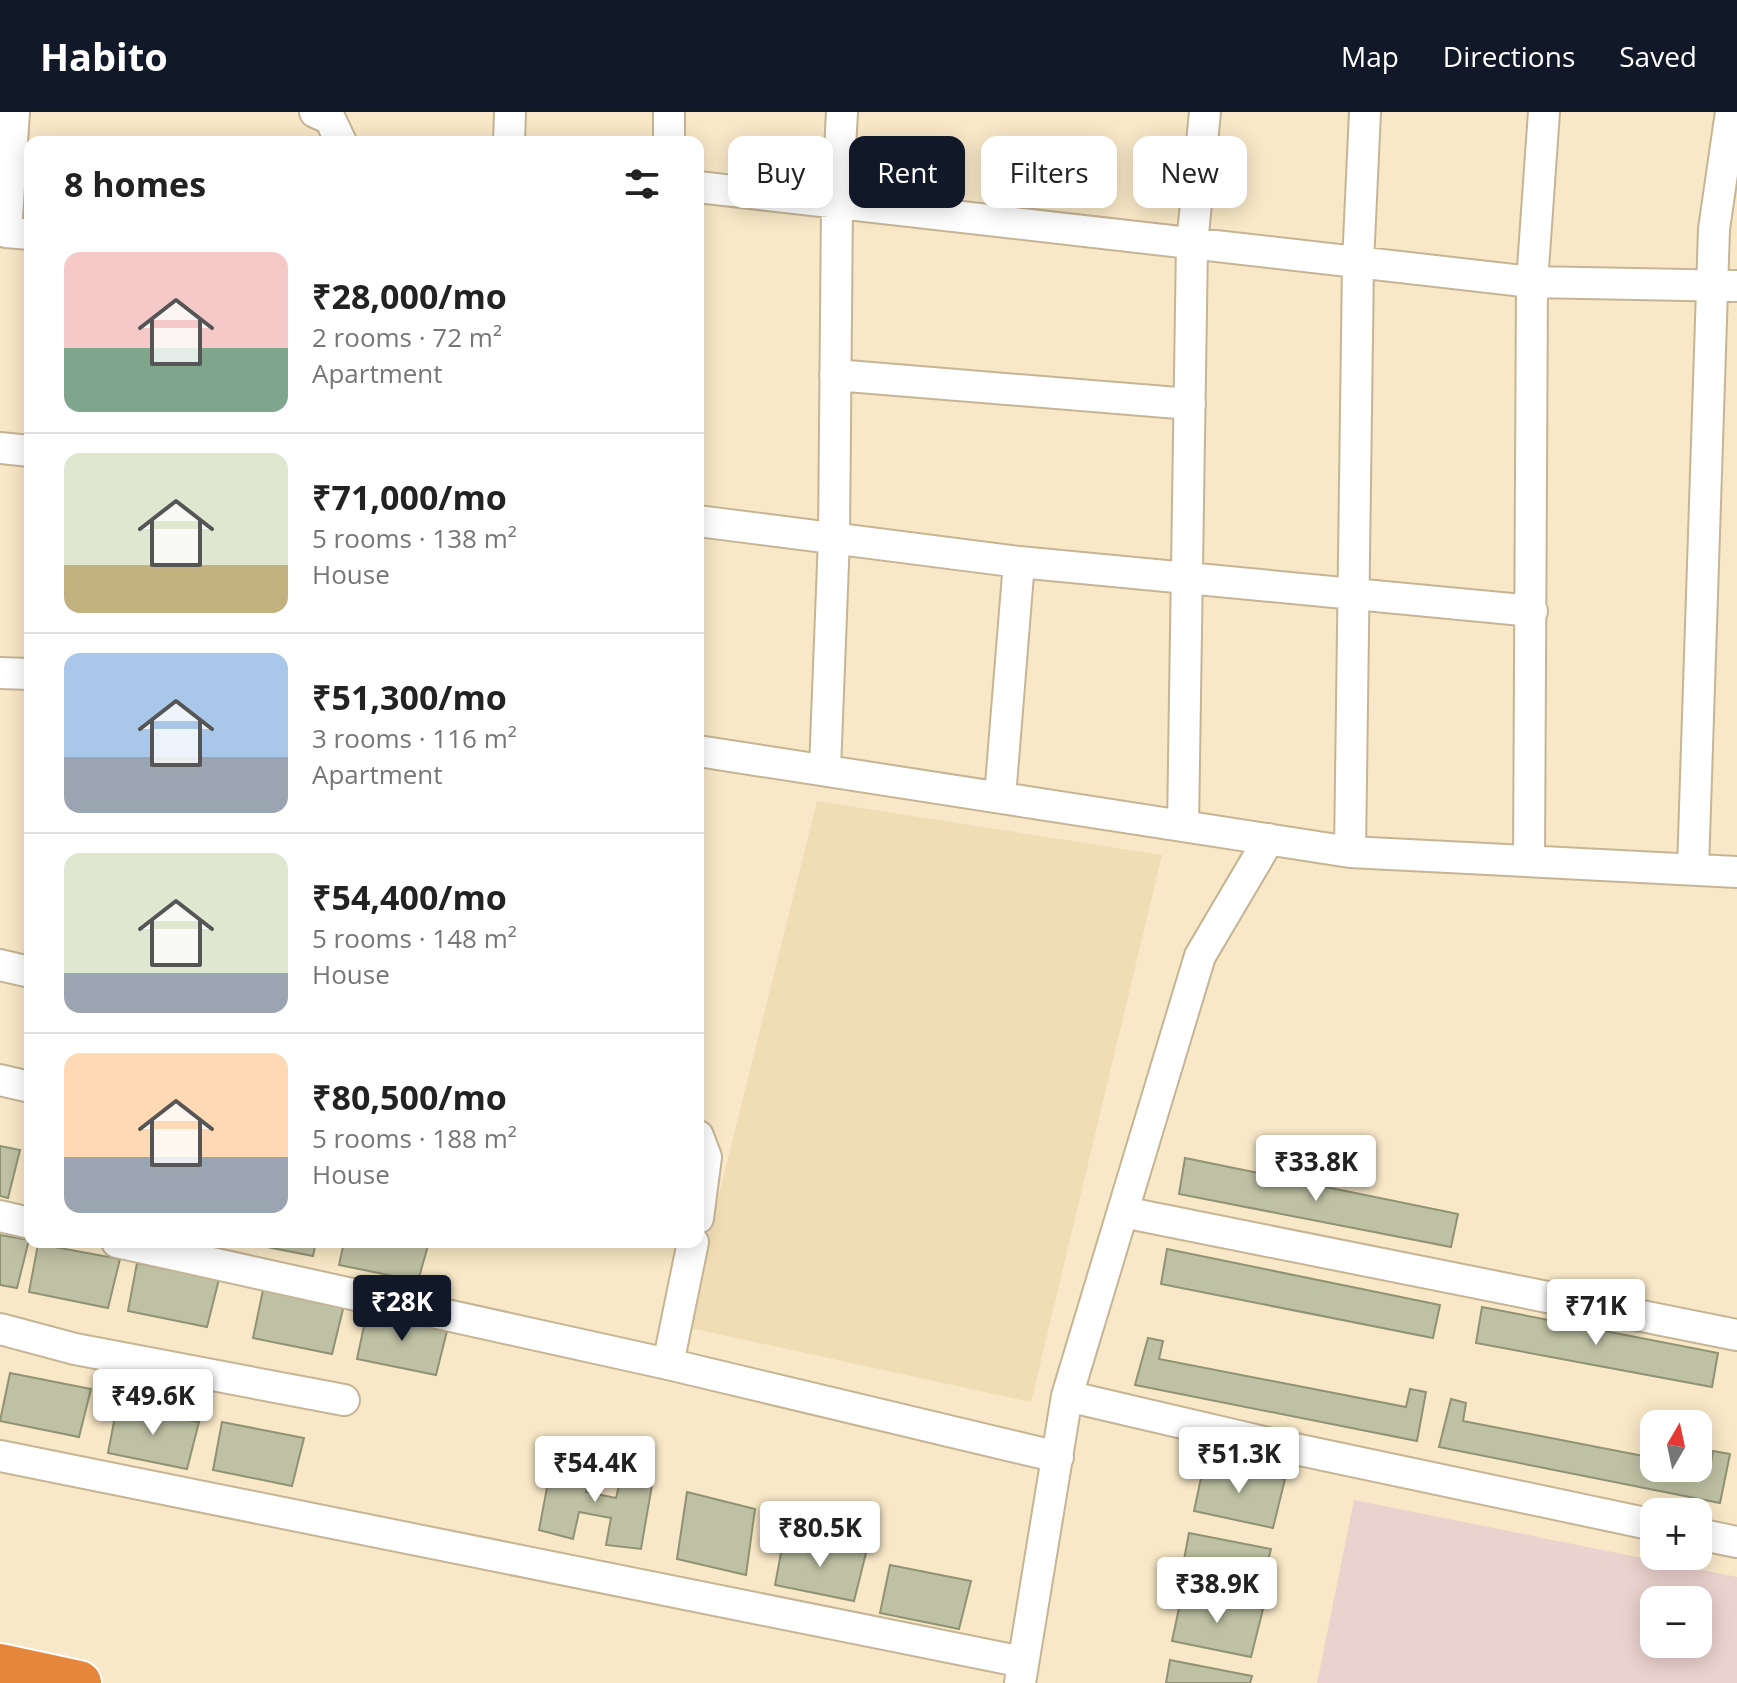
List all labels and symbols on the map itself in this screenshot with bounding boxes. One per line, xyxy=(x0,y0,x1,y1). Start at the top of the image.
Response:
pin: ₹33.8K xyxy=(1251,1135,1381,1203)
pin: ₹28K xyxy=(355,1275,449,1343)
pin: ₹71K xyxy=(1549,1279,1643,1347)
pin: ₹49.6K xyxy=(88,1369,218,1437)
north arrow xyxy=(1640,1410,1712,1482)
pin: ₹51.3K xyxy=(1174,1427,1304,1495)
pin: ₹54.4K xyxy=(530,1436,660,1504)
pin: ₹80.5K xyxy=(755,1501,885,1569)
pin: ₹38.9K xyxy=(1152,1557,1282,1625)

